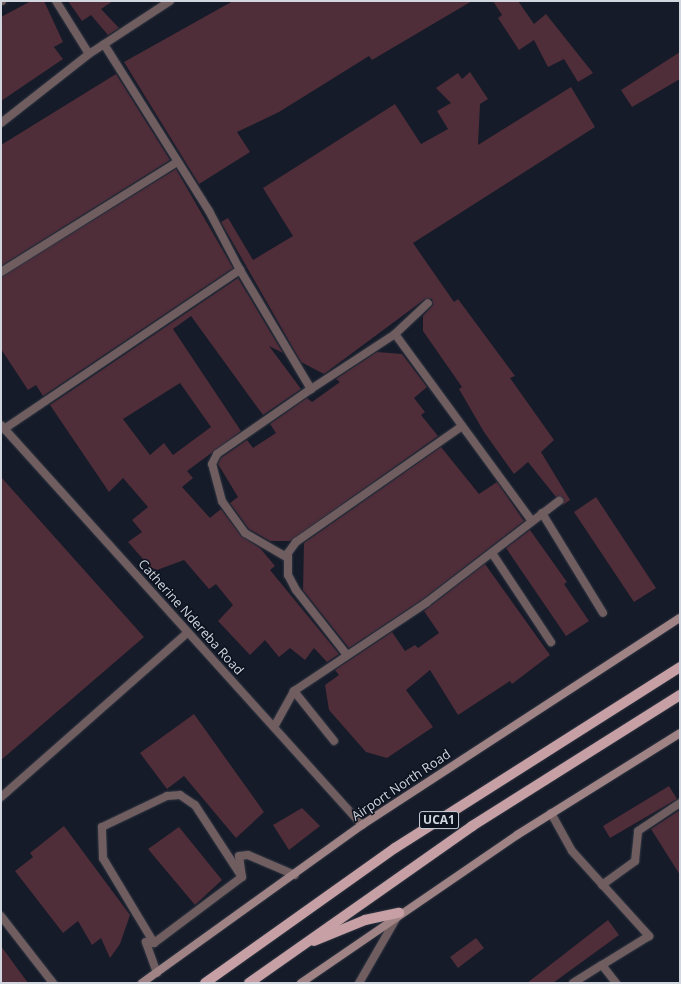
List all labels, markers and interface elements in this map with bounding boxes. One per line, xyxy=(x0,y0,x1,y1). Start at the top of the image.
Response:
street label: Catherine Ndereba Road xyxy=(135,556,247,678)
street label: Airport North Road xyxy=(349,746,453,824)
road number: UCA1 xyxy=(419,810,459,830)

